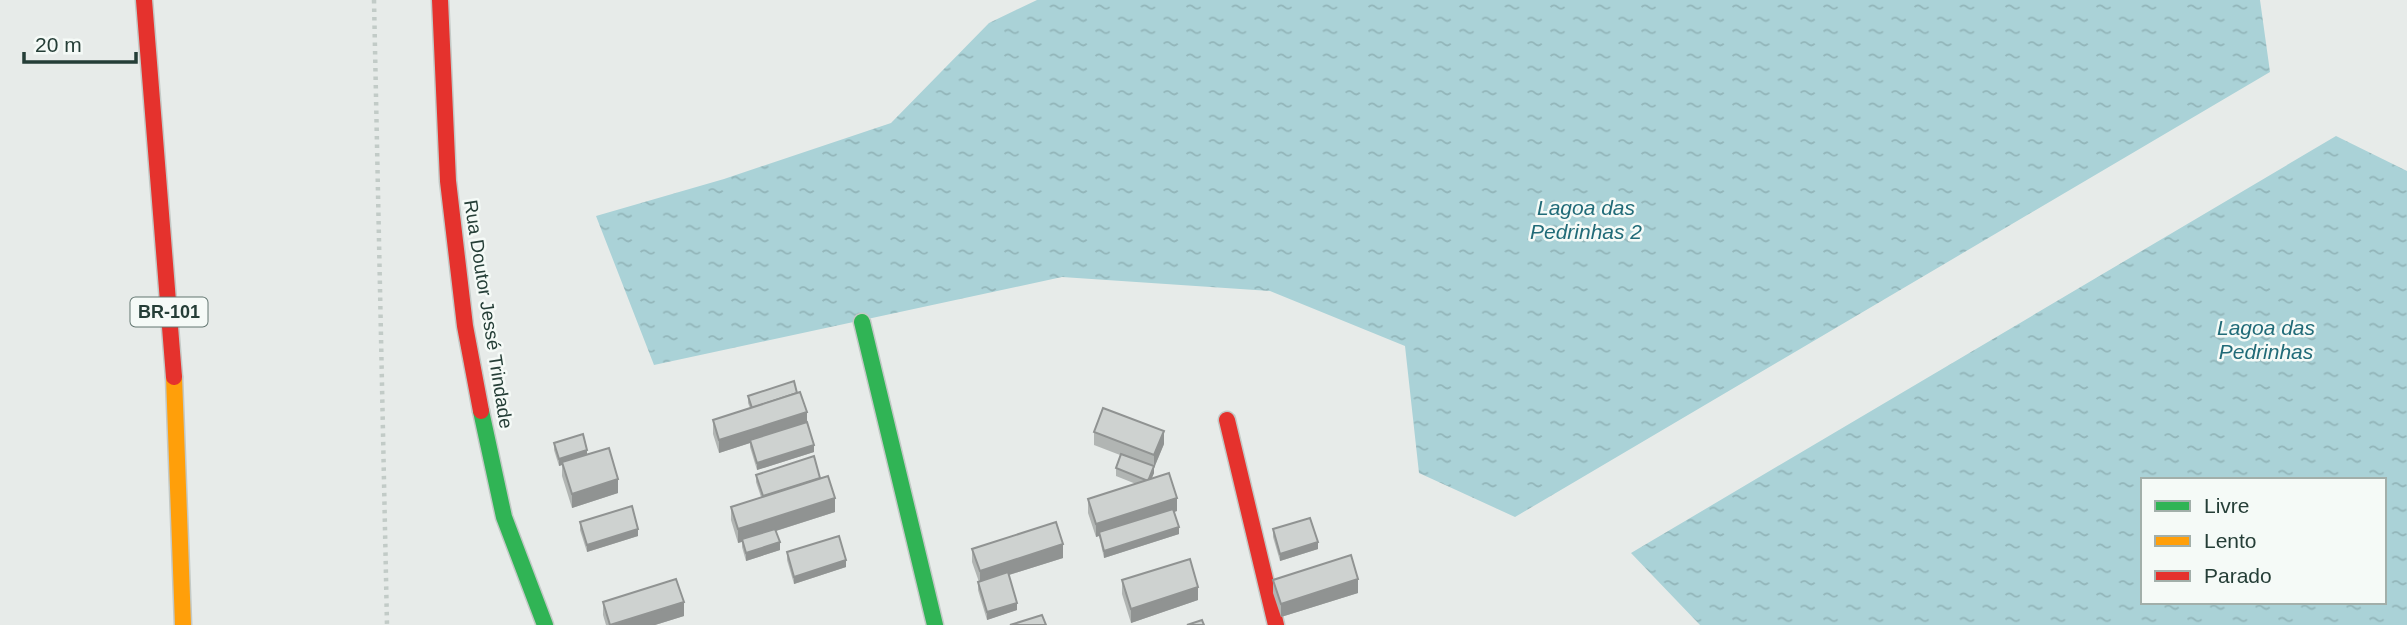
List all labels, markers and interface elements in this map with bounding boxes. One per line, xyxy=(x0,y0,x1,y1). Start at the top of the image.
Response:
scale bar xyxy=(24,21,136,65)
text: 20 m xyxy=(35,33,82,56)
water label: Lagoa das Pedrinhas 2 xyxy=(1530,196,1642,243)
street label: Rua Doutor Jessé Trindade xyxy=(460,198,517,430)
road number: BR-101 xyxy=(130,298,208,326)
water label: Lagoa das Pedrinhas xyxy=(2217,316,2316,363)
legend xyxy=(2141,478,2386,604)
text: Livre xyxy=(2204,494,2250,517)
text: Lento xyxy=(2204,529,2257,552)
text: Parado xyxy=(2204,564,2272,587)

